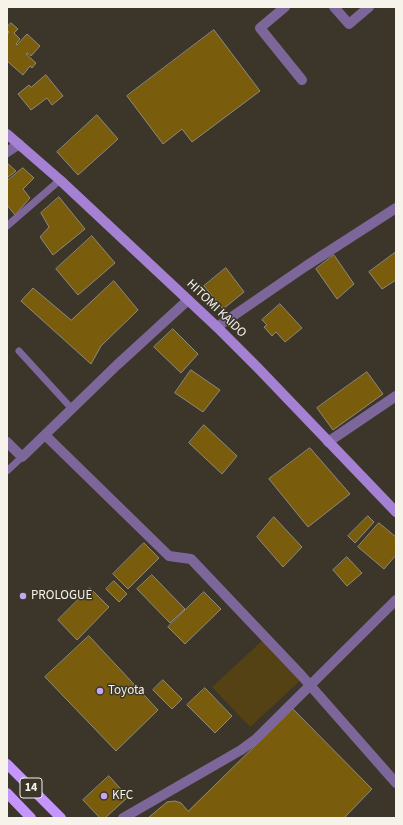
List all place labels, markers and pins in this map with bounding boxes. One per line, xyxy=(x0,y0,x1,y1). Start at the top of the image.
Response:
place label: PROLOGUE xyxy=(31,588,92,604)
marker: PROLOGUE xyxy=(18,591,28,601)
place label: Toyota xyxy=(108,683,145,699)
marker: Toyota xyxy=(95,686,105,696)
place label: KFC xyxy=(112,788,133,804)
marker: KFC xyxy=(99,791,109,801)

